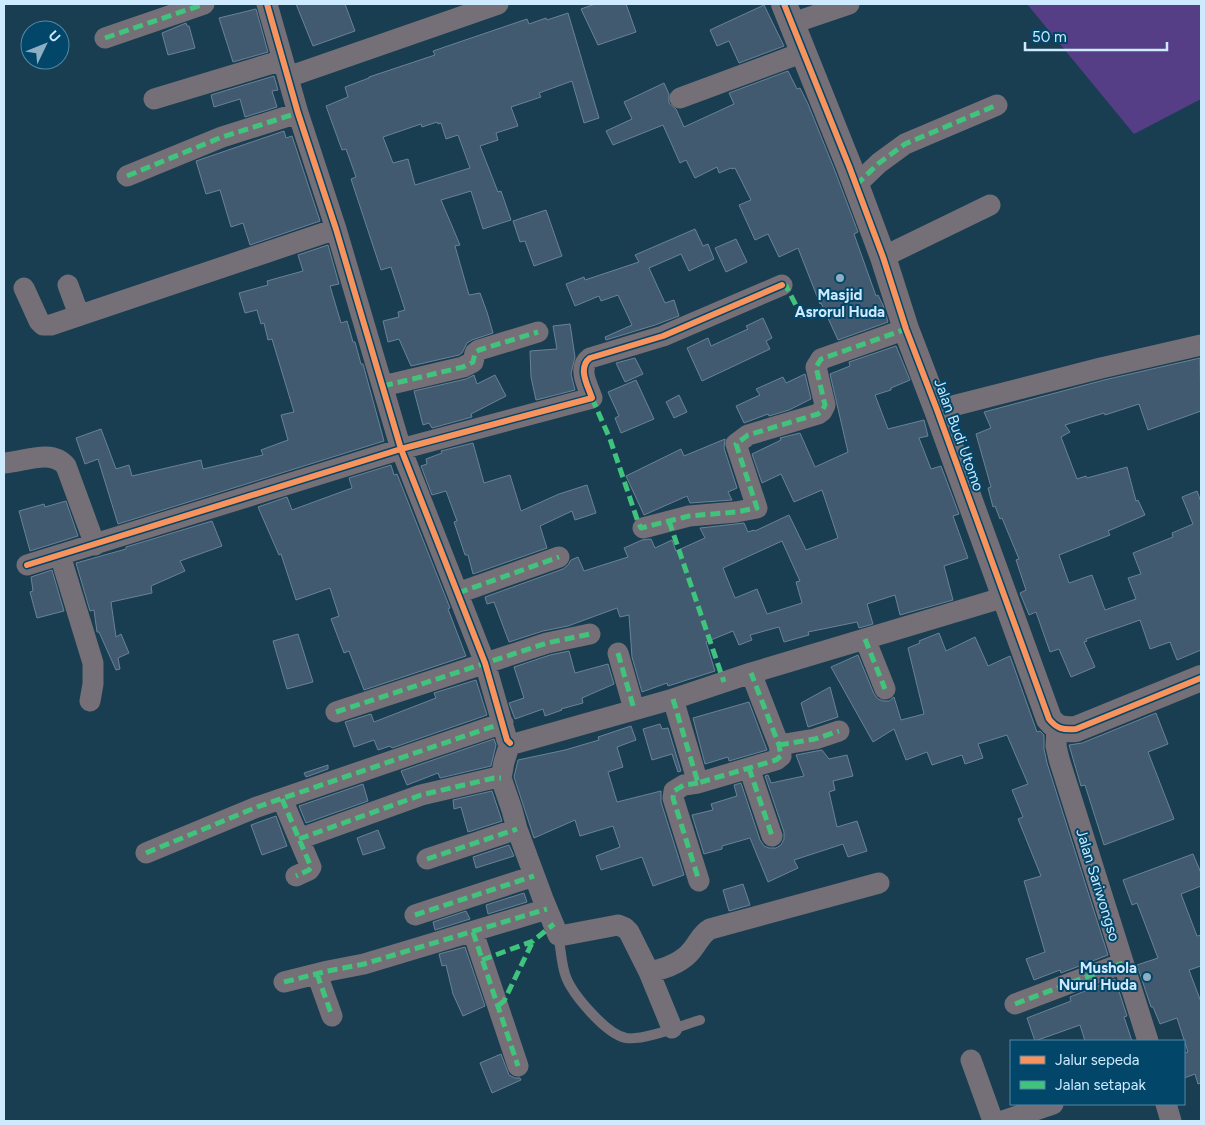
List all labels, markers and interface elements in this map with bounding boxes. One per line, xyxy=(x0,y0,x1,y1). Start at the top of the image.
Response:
north arrow xyxy=(20,20,70,70)
scale bar xyxy=(1025,20,1168,52)
text: U xyxy=(45,27,64,46)
text: 50 m xyxy=(1032,28,1067,46)
marker: Masjid Asrorul Huda xyxy=(834,272,846,284)
place label: Masjid Asrorul Huda xyxy=(795,286,885,321)
street label: Jalan Budi Utomo xyxy=(930,376,988,494)
street label: Jalan Sariwongso xyxy=(1072,826,1124,944)
place label: Mushola Nurul Huda xyxy=(1059,959,1137,994)
marker: Mushola Nurul Huda xyxy=(1141,971,1153,983)
legend xyxy=(1010,1040,1185,1105)
text: Jalur sepeda xyxy=(1055,1051,1140,1069)
text: Jalan setapak xyxy=(1055,1076,1146,1094)

